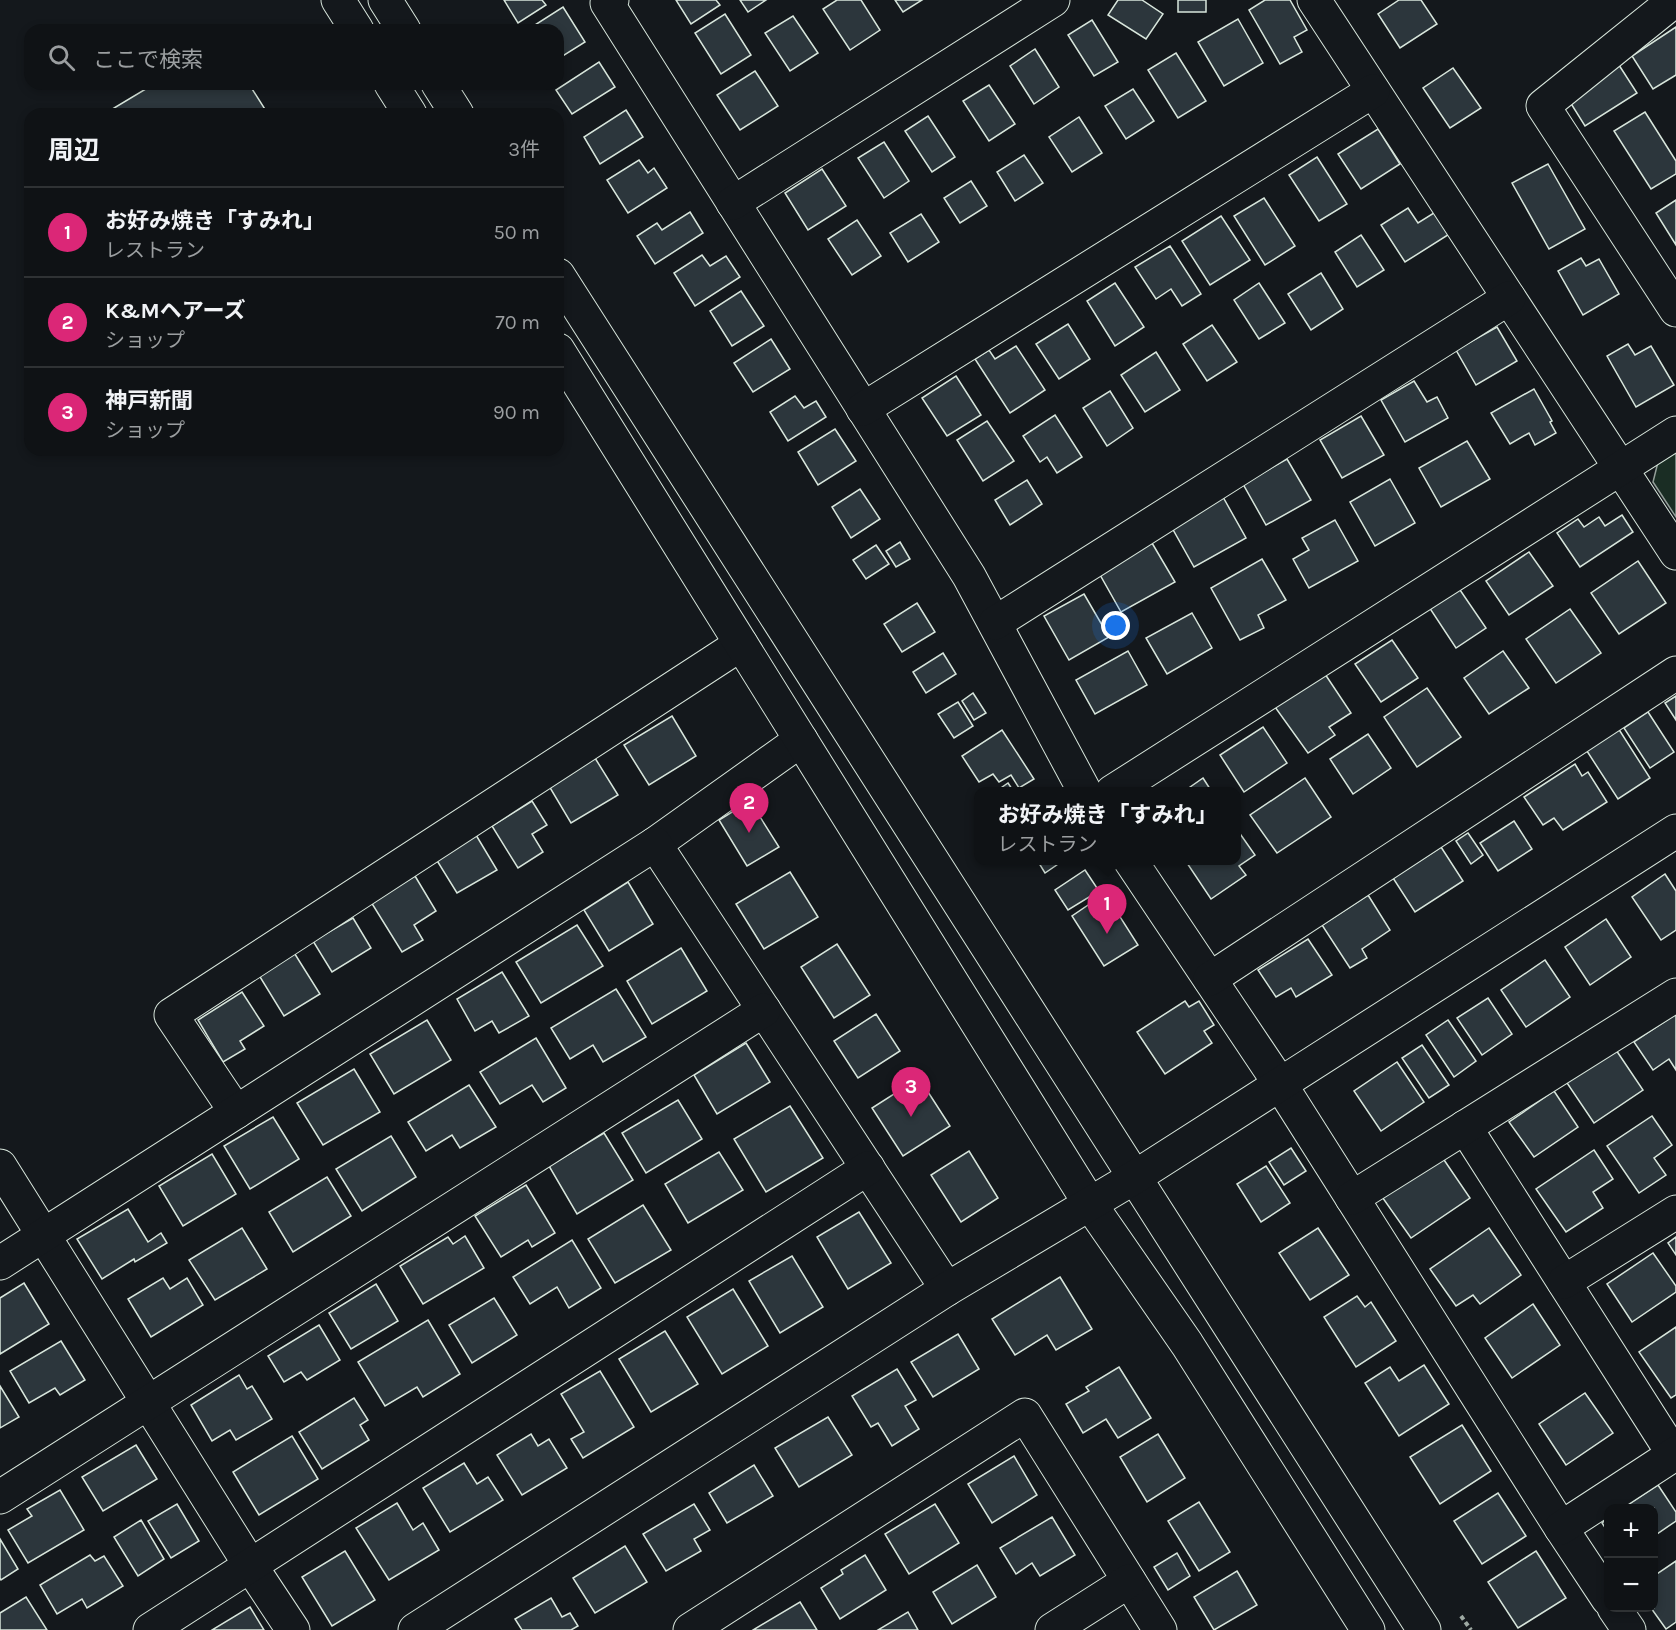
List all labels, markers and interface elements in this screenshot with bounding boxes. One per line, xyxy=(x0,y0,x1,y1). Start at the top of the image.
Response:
search box xyxy=(24,24,564,90)
icon: search xyxy=(45,41,78,74)
text: ここで検索 xyxy=(93,47,203,73)
text: 周辺 xyxy=(48,135,100,166)
text: 3件 xyxy=(508,138,540,161)
text: お好み焼き「すみれ」 xyxy=(105,208,325,234)
text: 1 xyxy=(64,221,71,244)
text: 50 m xyxy=(493,221,540,244)
text: レストラン xyxy=(105,239,205,262)
text: K&Mヘアーズ xyxy=(105,298,245,324)
text: 2 xyxy=(61,311,74,334)
text: 70 m xyxy=(495,311,540,334)
text: ショップ xyxy=(105,329,185,352)
text: 神戸新聞 xyxy=(105,388,193,414)
text: 3 xyxy=(61,401,74,424)
text: 90 m xyxy=(493,401,540,424)
text: ショップ xyxy=(105,419,185,442)
your location xyxy=(1101,611,1130,640)
pin: 2 xyxy=(730,784,768,833)
popup xyxy=(974,787,1241,865)
text: お好み焼き「すみれ」 xyxy=(997,802,1218,828)
text: レストラン xyxy=(997,833,1097,856)
pin: 1 xyxy=(1088,884,1126,934)
pin: 3 xyxy=(892,1068,930,1117)
map controls xyxy=(1604,1504,1658,1612)
button: + xyxy=(1604,1504,1658,1558)
button: − xyxy=(1604,1558,1658,1612)

